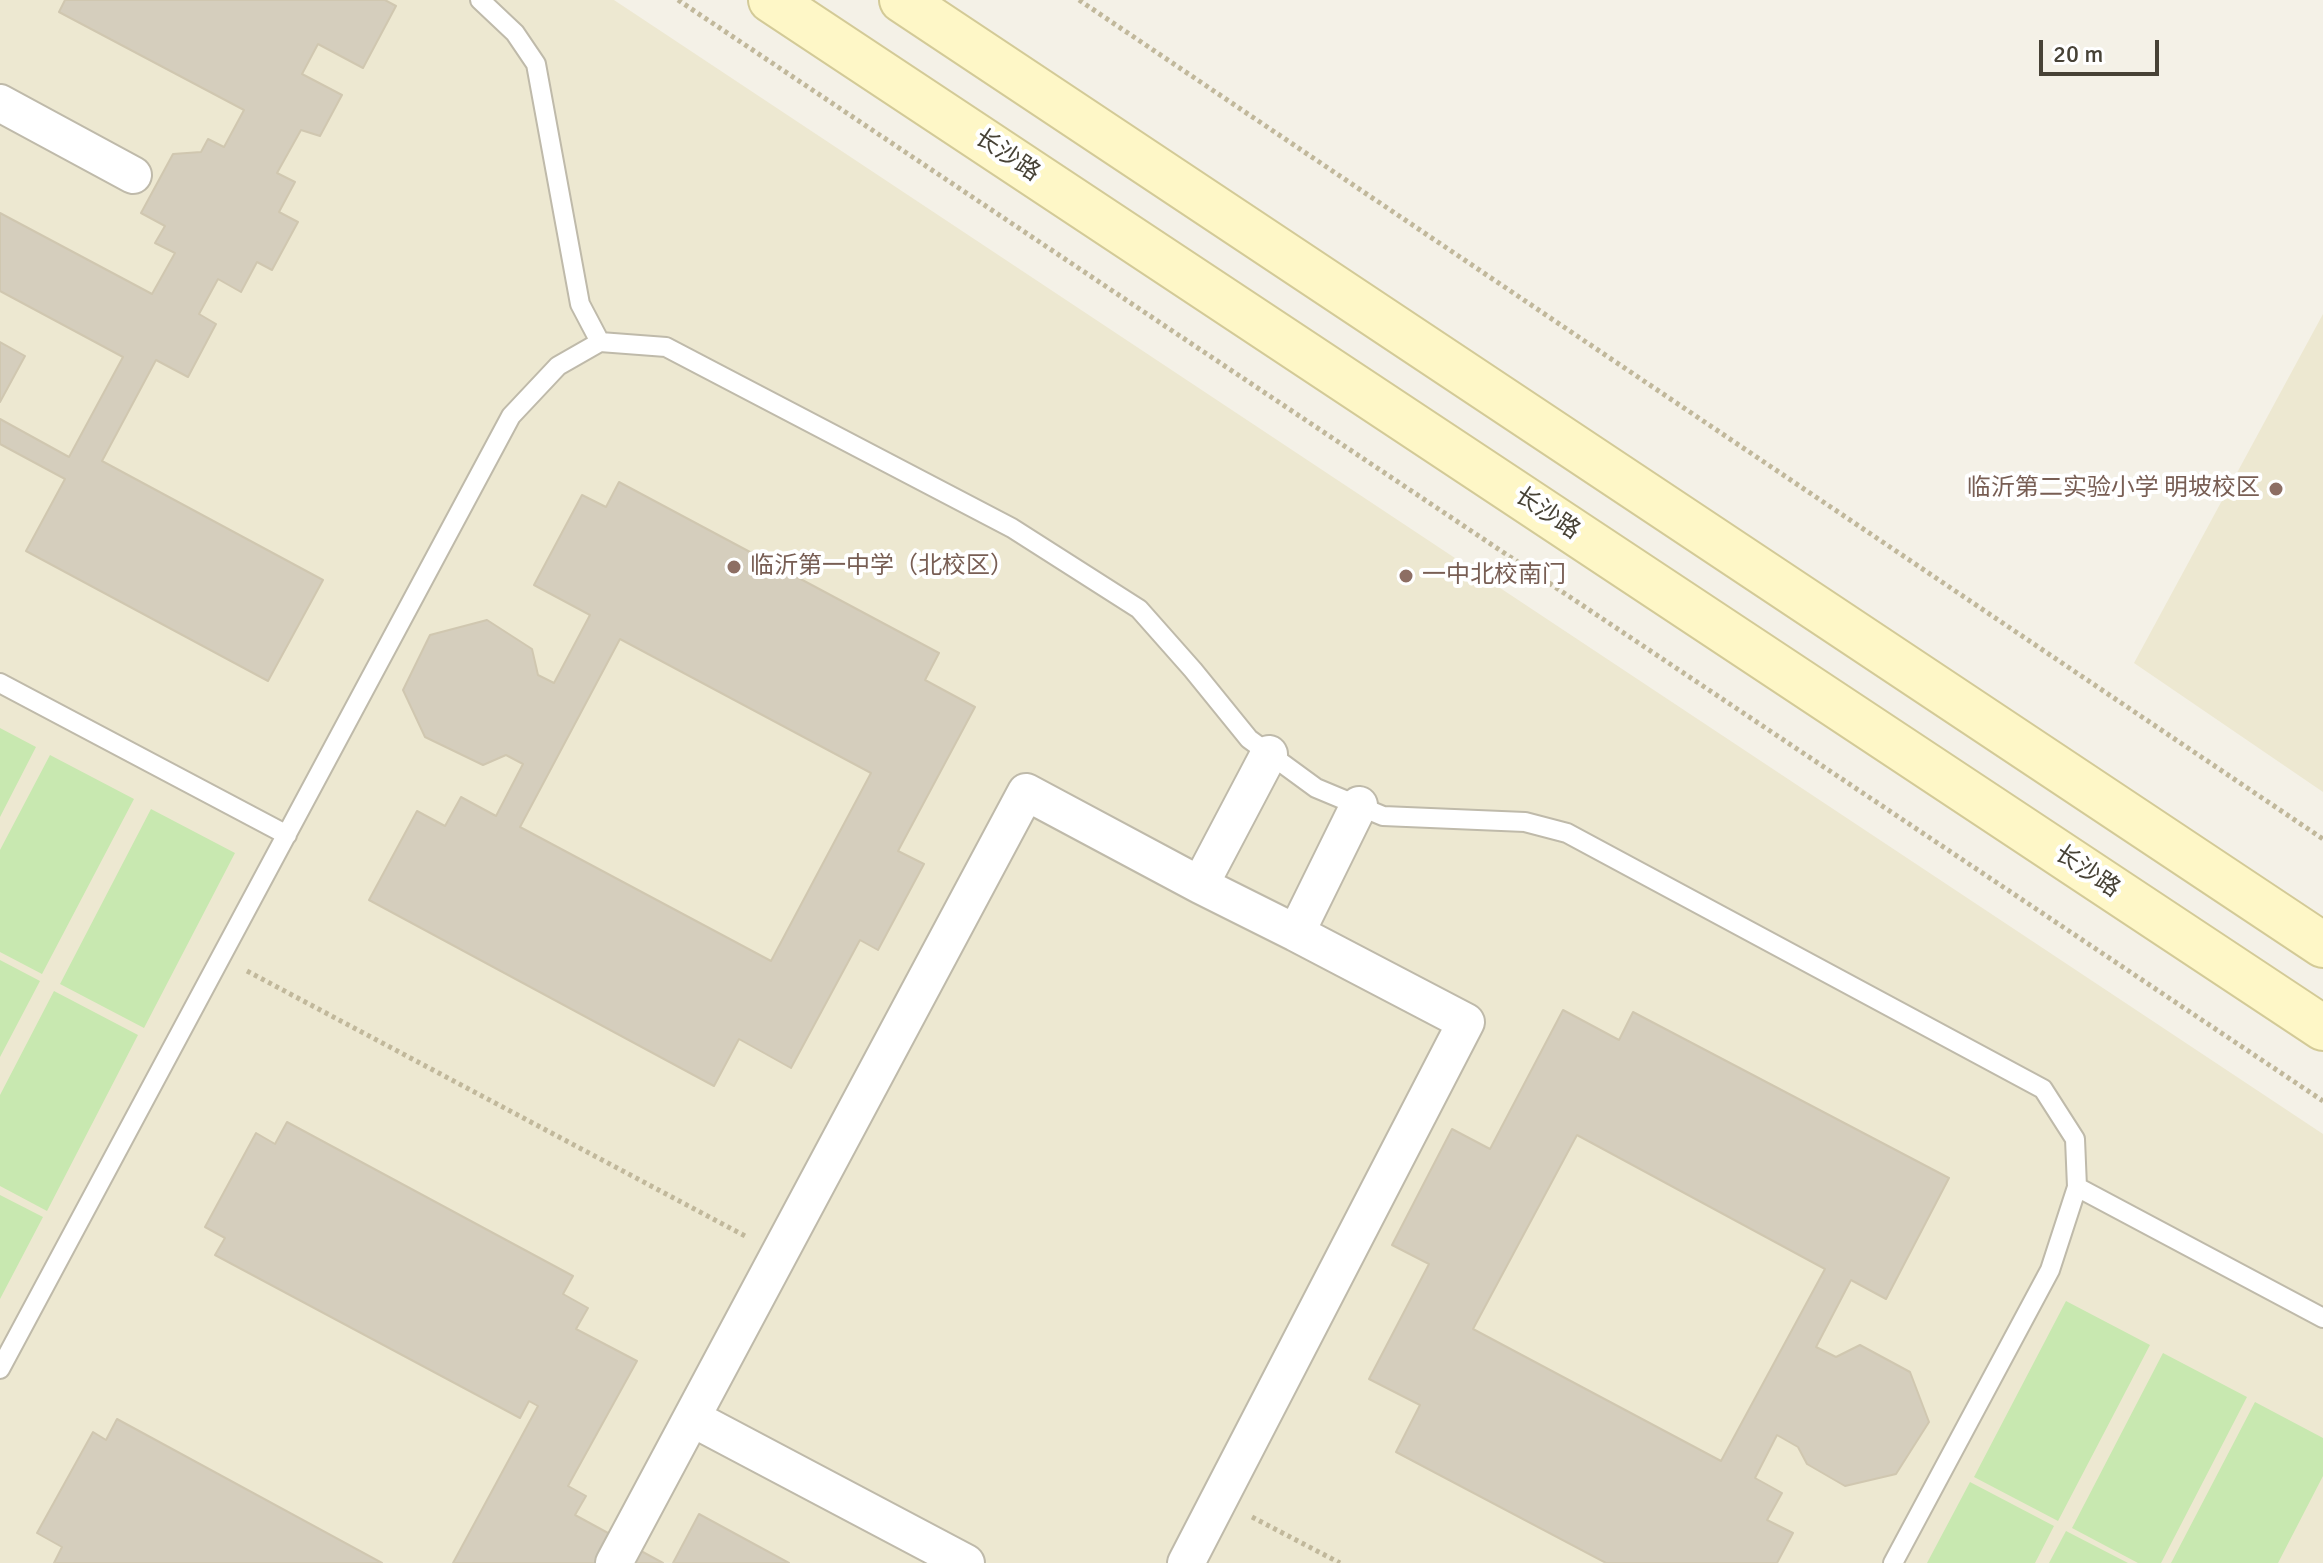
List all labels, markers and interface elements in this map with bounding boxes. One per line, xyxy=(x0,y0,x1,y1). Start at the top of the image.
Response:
scale bar xyxy=(2043,24,2163,74)
text: 20 m xyxy=(2053,39,2103,69)
street label: 长沙路 xyxy=(969,124,1045,188)
place label: 临沂第二实验小学 明坡校区 xyxy=(1967,475,2260,503)
marker: 临沂第二实验小学 明坡校区 xyxy=(2267,480,2285,498)
street label: 长沙路 xyxy=(1509,482,1585,546)
place label: 临沂第一中学（北校区） xyxy=(750,553,1014,581)
marker: 临沂第一中学（北校区） xyxy=(725,558,743,576)
place label: 一中北校南门 xyxy=(1422,562,1566,590)
marker: 一中北校南门 xyxy=(1397,567,1415,585)
street label: 长沙路 xyxy=(2049,840,2125,904)

